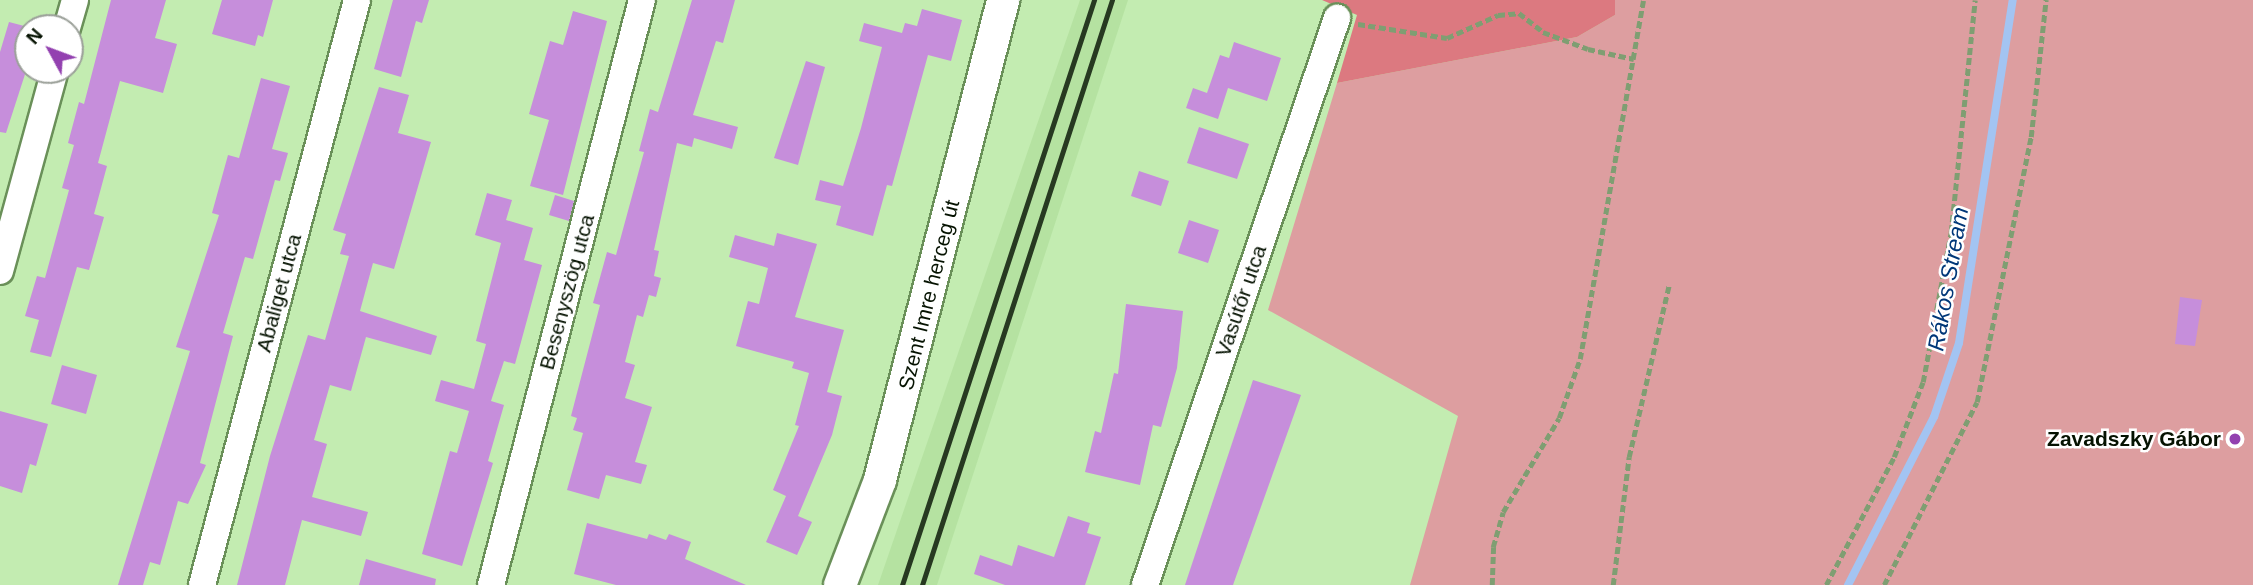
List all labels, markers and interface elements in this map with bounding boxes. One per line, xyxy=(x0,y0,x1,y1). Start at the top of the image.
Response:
north arrow xyxy=(14,14,84,84)
text: N xyxy=(22,24,47,48)
street label: Szent Imre herceg út xyxy=(893,197,965,393)
water label: Rákos Stream xyxy=(1922,205,1974,353)
street label: Besenyszög utca xyxy=(534,211,600,373)
street label: Abaliget utca xyxy=(251,231,307,355)
street label: Vasútőr utca xyxy=(1210,242,1272,360)
place label: Zavadszky Gábor xyxy=(2047,426,2221,452)
marker: Zavadszky Gábor xyxy=(2227,431,2243,447)

